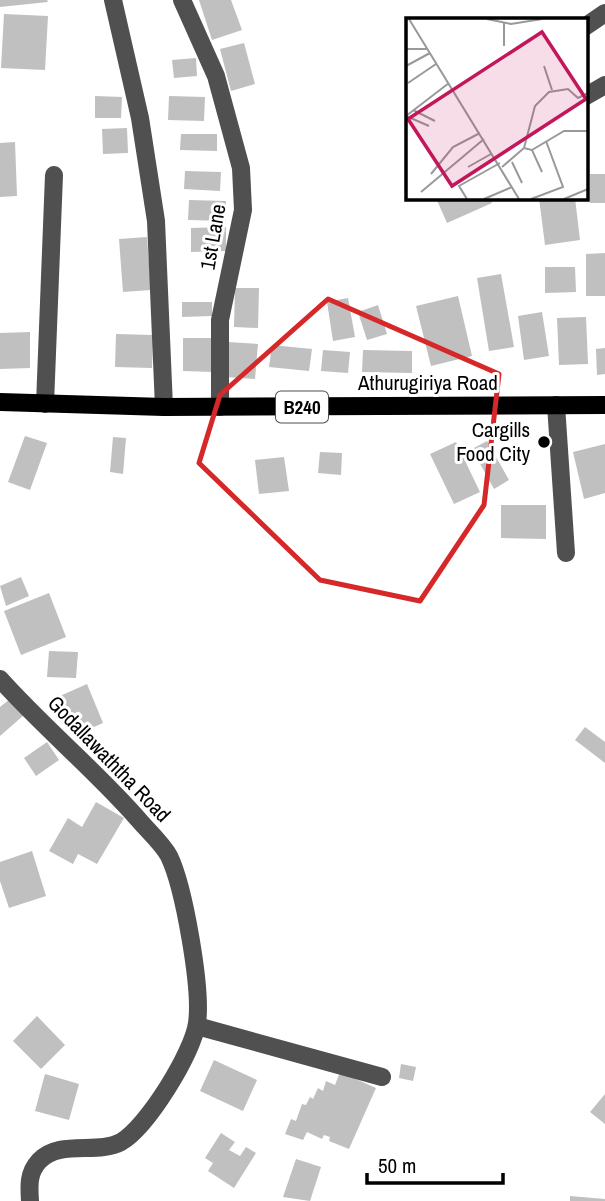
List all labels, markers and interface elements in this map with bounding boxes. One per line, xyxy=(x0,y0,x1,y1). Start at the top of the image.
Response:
inset map xyxy=(406,18,588,200)
street label: 1st Lane xyxy=(192,202,233,272)
street label: Athurugiriya Road xyxy=(357,368,498,397)
road number: B240 xyxy=(276,392,328,422)
place label: Cargills Food City xyxy=(456,415,530,468)
marker: Cargills Food City xyxy=(536,434,552,450)
street label: Godallawaththa Road xyxy=(41,689,177,828)
scale bar xyxy=(367,1142,504,1186)
text: 50 m xyxy=(378,1151,416,1180)

